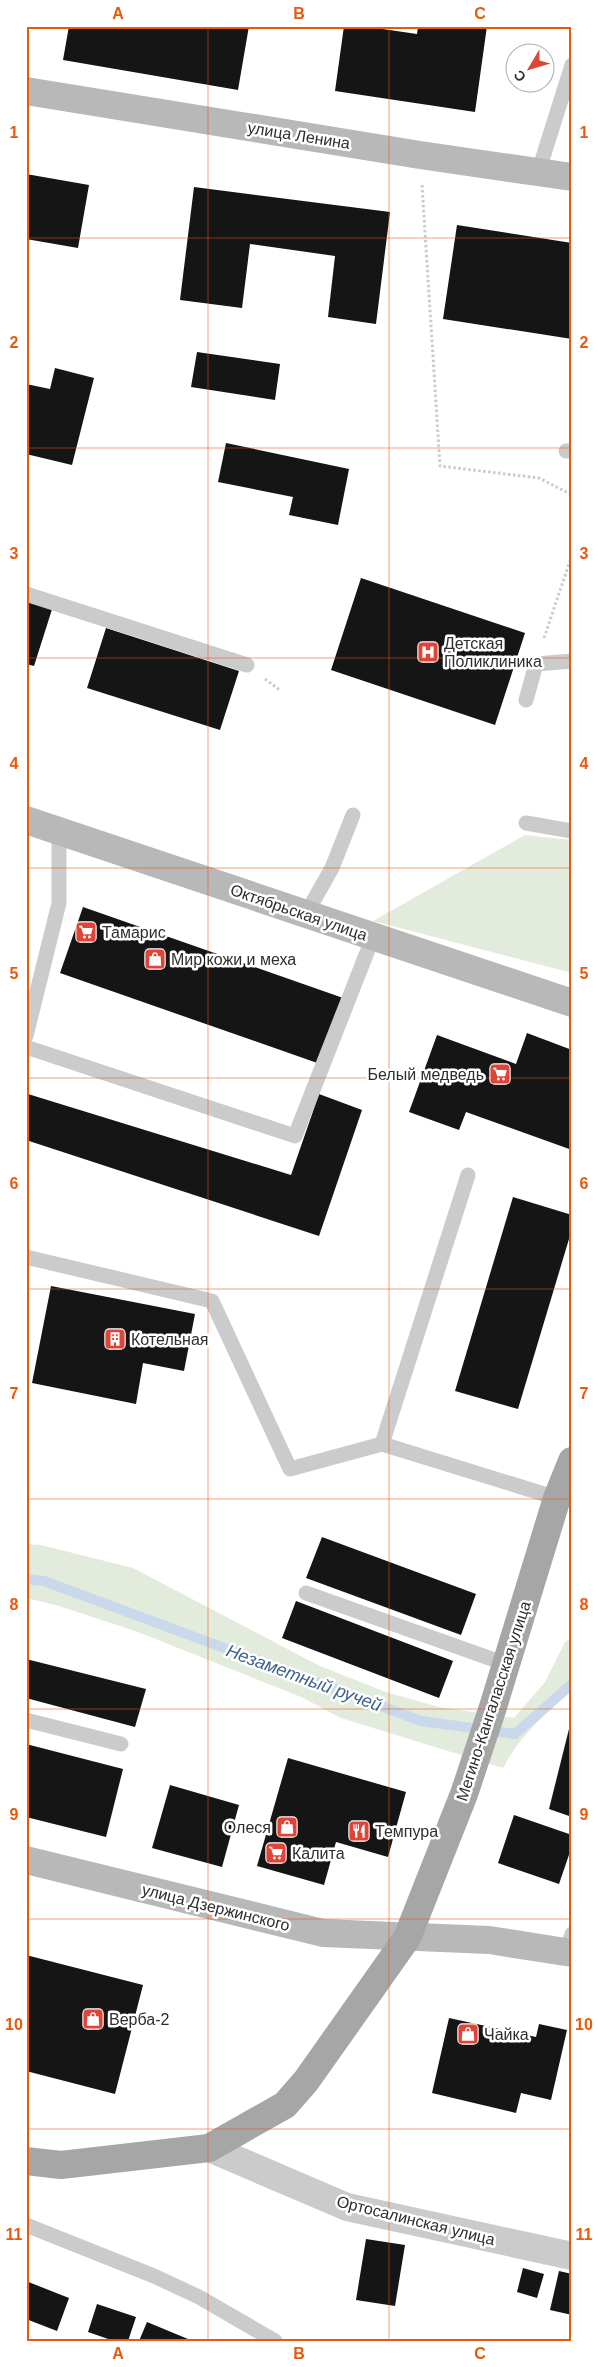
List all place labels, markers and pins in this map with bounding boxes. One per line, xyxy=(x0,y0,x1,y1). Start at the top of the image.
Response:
place label: Детская Поликлиника xyxy=(444,635,542,670)
hospital icon: Детская Поликлиника xyxy=(416,640,440,664)
supermarket icon: Тамарис xyxy=(74,920,98,944)
place label: Тамарис xyxy=(102,924,166,941)
shop icon: Мир кожи и меха xyxy=(143,947,167,971)
place label: Мир кожи и меха xyxy=(171,951,296,968)
supermarket icon: Белый медведь xyxy=(488,1062,512,1086)
place label: Белый медведь xyxy=(367,1066,484,1083)
building icon: Котельная xyxy=(103,1327,127,1351)
place label: Котельная xyxy=(131,1331,208,1348)
shop icon: Олеся xyxy=(275,1815,299,1839)
place label: Олеся xyxy=(224,1819,271,1836)
restaurant icon: Темпура xyxy=(347,1819,371,1843)
place label: Темпура xyxy=(375,1823,438,1840)
supermarket icon: Калита xyxy=(264,1841,288,1865)
place label: Калита xyxy=(292,1845,345,1862)
shop icon: Верба-2 xyxy=(81,2007,105,2031)
place label: Верба-2 xyxy=(109,2011,169,2028)
shop icon: Чайка xyxy=(456,2022,480,2046)
place label: Чайка xyxy=(484,2026,529,2043)

